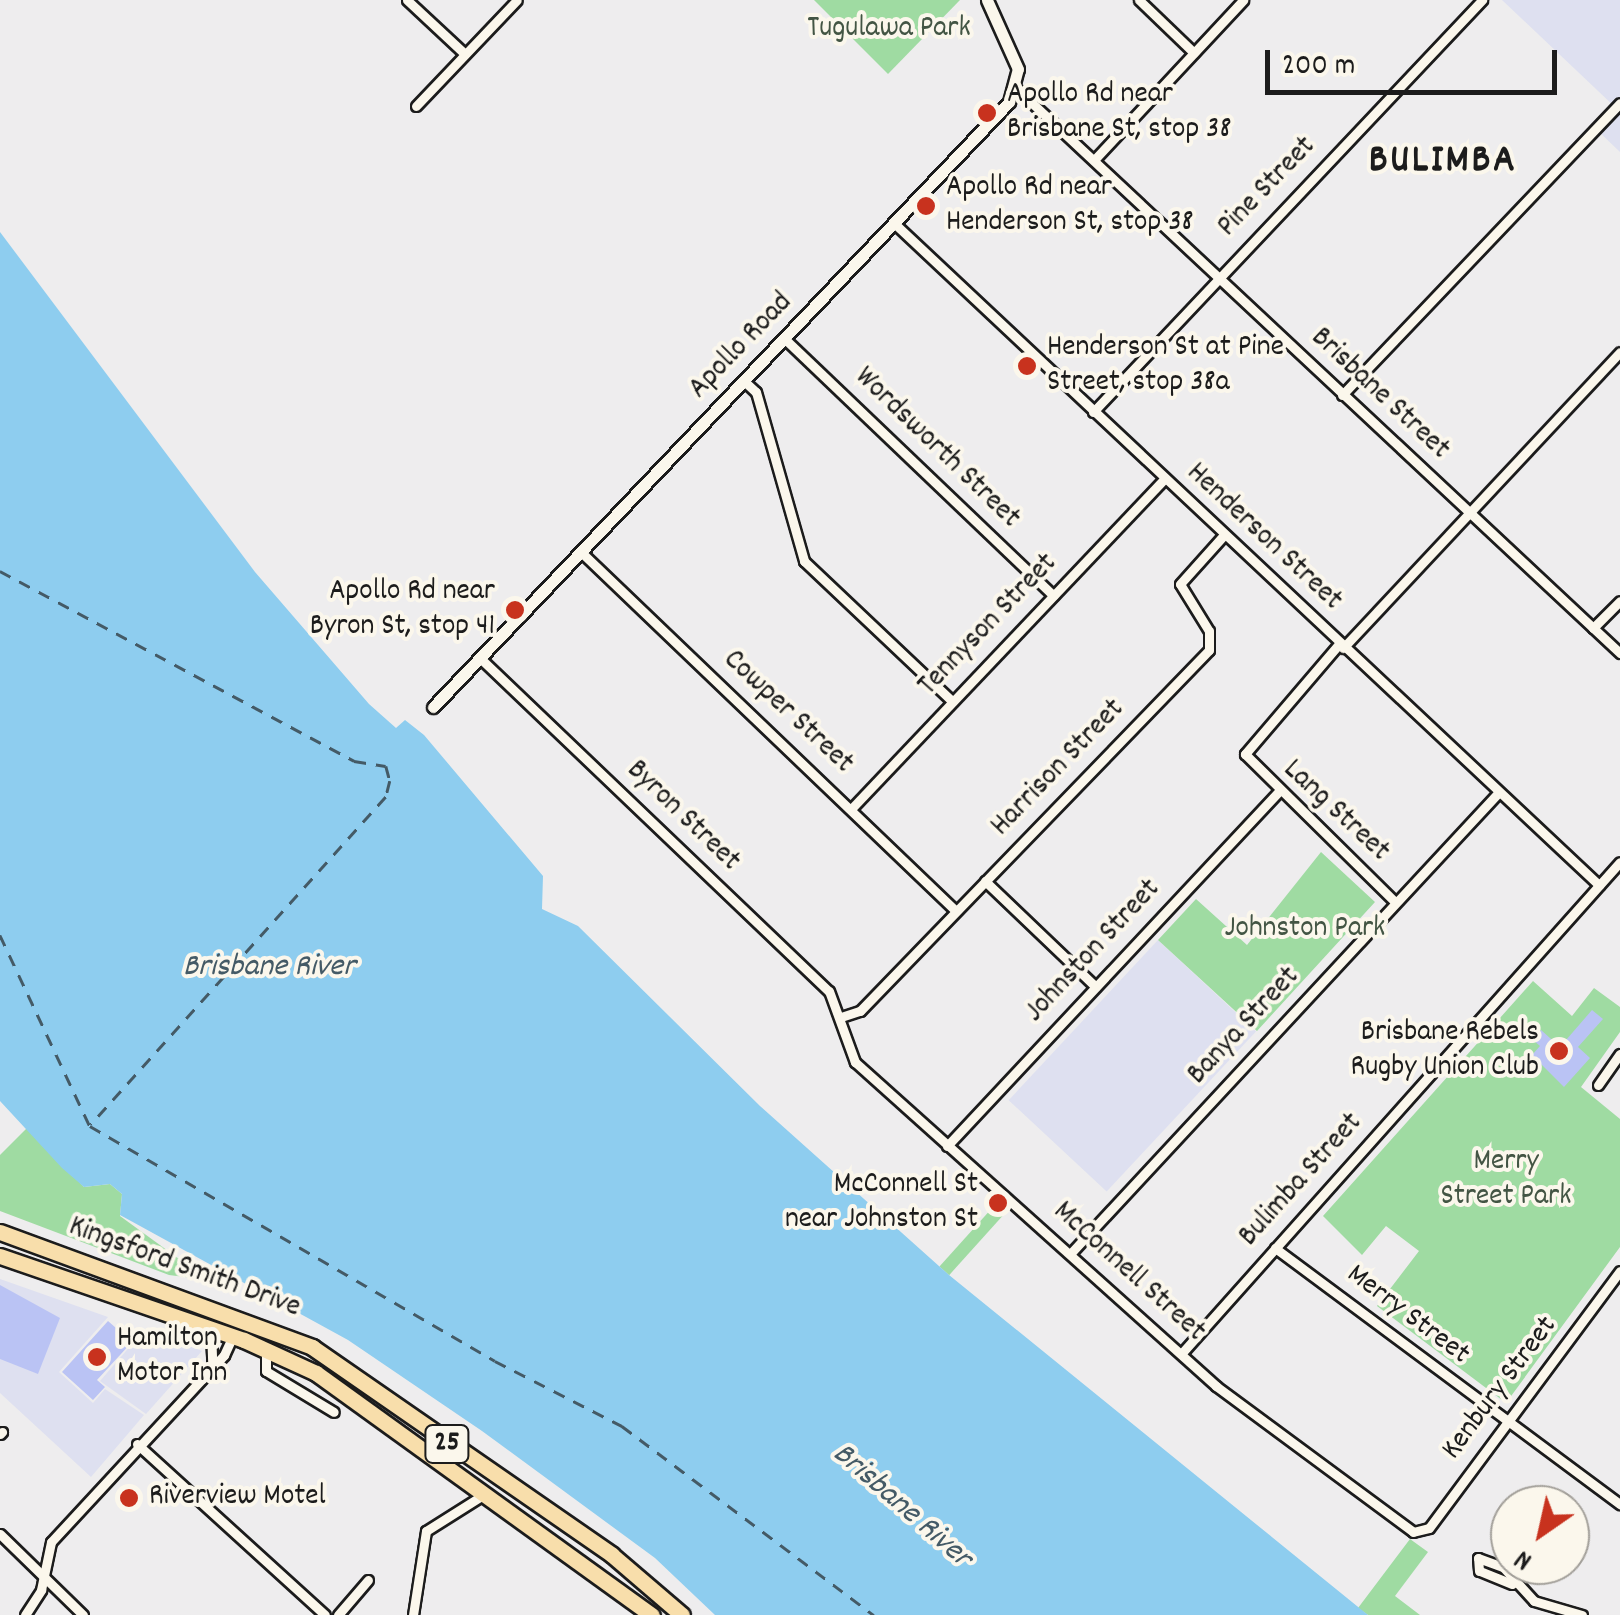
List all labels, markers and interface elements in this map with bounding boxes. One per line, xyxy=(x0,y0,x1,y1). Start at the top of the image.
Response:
park label: Tugulawa Park xyxy=(807,12,971,48)
scale bar xyxy=(1270,30,1562,92)
text: 200 m xyxy=(1282,46,1355,89)
place label: Apollo Rd near Brisbane St, stop 38 xyxy=(1007,78,1231,148)
marker: Apollo Rd near Brisbane St, stop 38 xyxy=(976,102,998,124)
street label: Pine Street xyxy=(1211,130,1325,246)
district label: BULIMBA xyxy=(1369,139,1517,187)
place label: Apollo Rd near Henderson St, stop 38 xyxy=(946,171,1193,242)
marker: Apollo Rd near Henderson St, stop 38 xyxy=(915,195,937,217)
street label: Apollo Road xyxy=(682,286,802,408)
street label: Brisbane Street xyxy=(1302,321,1456,469)
place label: Henderson St at Pine Street, stop 38a xyxy=(1047,331,1284,402)
marker: Henderson St at Pine Street, stop 38a xyxy=(1016,355,1038,377)
street label: Wordsworth Street xyxy=(846,361,1026,537)
street label: Henderson Street xyxy=(1177,456,1349,620)
street label: Tennyson Street xyxy=(912,547,1066,705)
place label: Apollo Rd near Byron St, stop 41 xyxy=(310,575,495,646)
marker: Apollo Rd near Byron St, stop 41 xyxy=(504,599,526,621)
street label: Cowper Street xyxy=(714,643,860,783)
street label: Harrison Street xyxy=(985,693,1133,845)
street label: Lang Street xyxy=(1274,753,1396,871)
street label: Byron Street xyxy=(618,754,746,880)
street label: Johnston Street xyxy=(1019,873,1169,1031)
park label: Johnston Park xyxy=(1225,912,1385,948)
water label: Brisbane River xyxy=(183,949,355,987)
street label: Banya Street xyxy=(1181,961,1309,1093)
place label: Brisbane Rebels Rugby Union Club xyxy=(1351,1016,1539,1086)
marker: Brisbane Rebels Rugby Union Club xyxy=(1548,1040,1570,1062)
street label: Bulimba Street xyxy=(1233,1107,1371,1255)
park label: Merry Street Park xyxy=(1441,1145,1571,1216)
place label: McConnell St near Johnston St xyxy=(785,1168,978,1238)
marker: McConnell St near Johnston St xyxy=(987,1192,1009,1214)
street label: McConnell Street xyxy=(1044,1195,1212,1351)
street label: Kingsford Smith Drive xyxy=(63,1210,305,1328)
street label: Merry Street xyxy=(1338,1258,1476,1374)
street label: Kenbury Street xyxy=(1436,1310,1566,1468)
place label: Hamilton Motor Inn xyxy=(117,1322,227,1392)
marker: Hamilton Motor Inn xyxy=(86,1346,108,1368)
road number: 25 xyxy=(422,1421,472,1467)
water label: Brisbane River xyxy=(823,1436,979,1578)
place label: Riverview Motel xyxy=(149,1480,326,1516)
north arrow xyxy=(1490,1485,1590,1585)
marker: Riverview Motel xyxy=(118,1487,140,1509)
text: N xyxy=(1507,1538,1541,1579)

